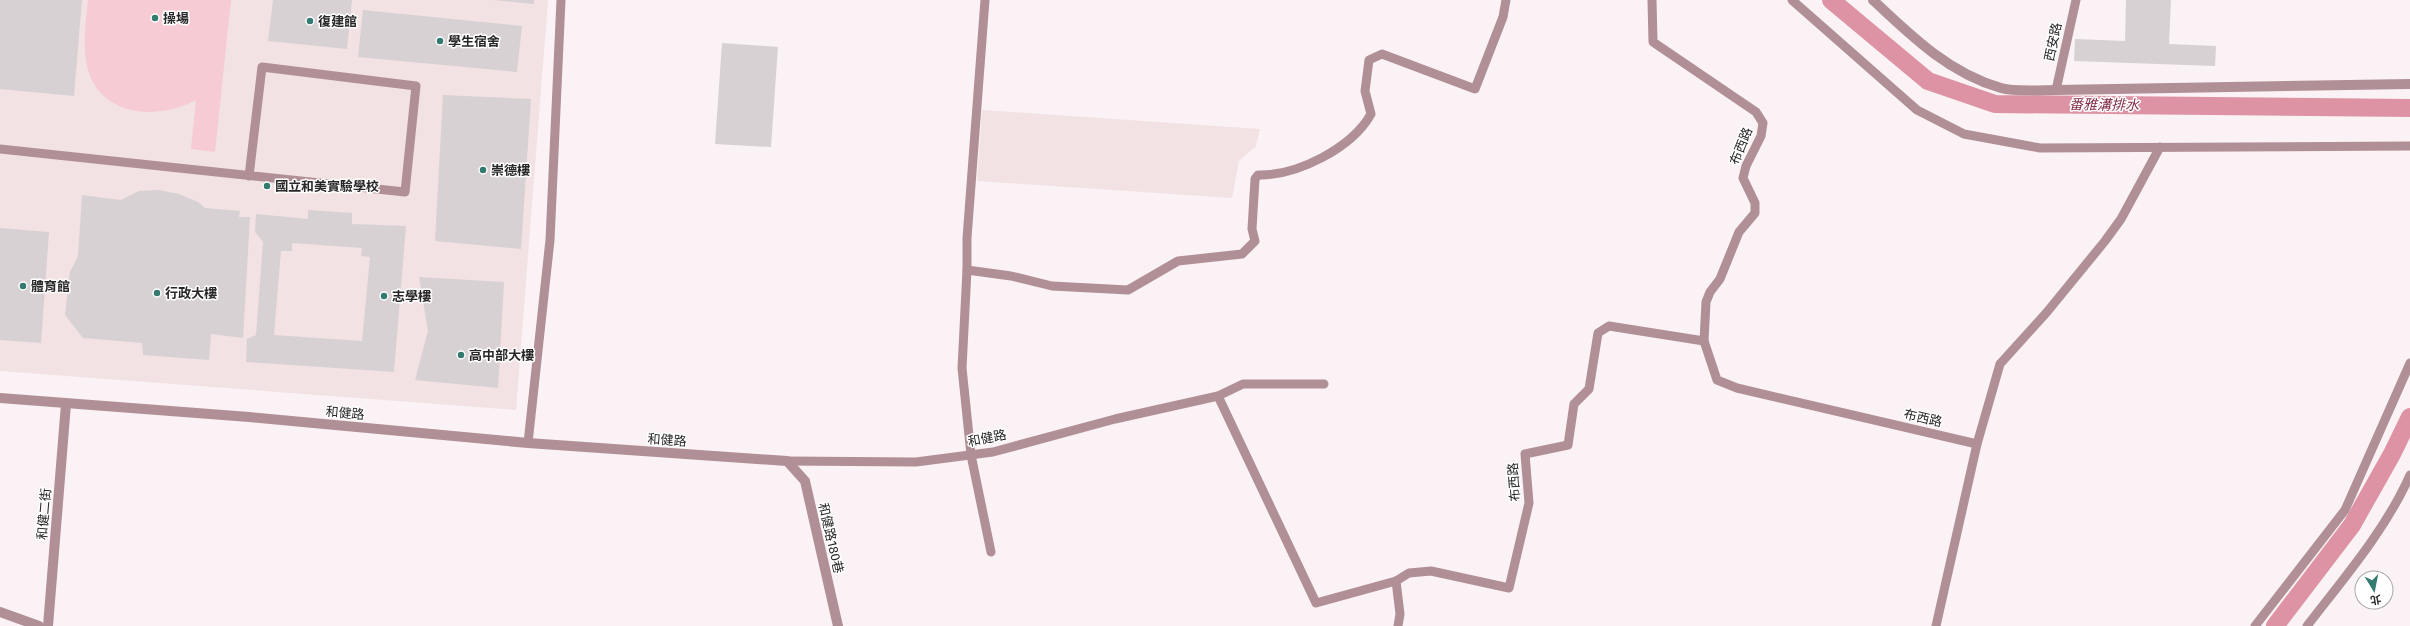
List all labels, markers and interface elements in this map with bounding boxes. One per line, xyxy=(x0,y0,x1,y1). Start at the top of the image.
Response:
place label: 操場 xyxy=(163,11,189,26)
marker: 操場 xyxy=(150,13,160,23)
place label: 復建館 xyxy=(318,14,357,29)
marker: 復建館 xyxy=(305,16,315,26)
street label: 西安路 xyxy=(2042,21,2064,63)
place label: 學生宿舍 xyxy=(448,34,500,49)
marker: 學生宿舍 xyxy=(435,36,445,46)
water label: 番雅溝排水 xyxy=(2069,96,2140,114)
street label: 布西路 xyxy=(1727,125,1755,167)
place label: 崇德樓 xyxy=(491,163,530,178)
marker: 崇德樓 xyxy=(478,165,488,175)
place label: 國立和美實驗學校 xyxy=(275,179,379,194)
marker: 國立和美實驗學校 xyxy=(262,181,272,191)
place label: 體育館 xyxy=(31,279,70,294)
marker: 體育館 xyxy=(18,281,28,291)
place label: 行政大樓 xyxy=(165,286,217,301)
marker: 行政大樓 xyxy=(152,288,162,298)
place label: 志學樓 xyxy=(392,289,431,304)
marker: 志學樓 xyxy=(379,291,389,301)
place label: 高中部大樓 xyxy=(469,348,534,363)
marker: 高中部大樓 xyxy=(456,350,466,360)
street label: 和健路 xyxy=(325,404,365,422)
street label: 布西路 xyxy=(1902,406,1944,430)
street label: 和健路 xyxy=(966,427,1008,449)
street label: 和健路 xyxy=(647,431,687,449)
street label: 布西路 xyxy=(1505,462,1523,502)
street label: 和健二街 xyxy=(34,487,54,541)
street label: 和健路180巷 xyxy=(816,501,846,575)
north arrow xyxy=(2354,570,2394,610)
text: 北 xyxy=(2369,592,2382,607)

